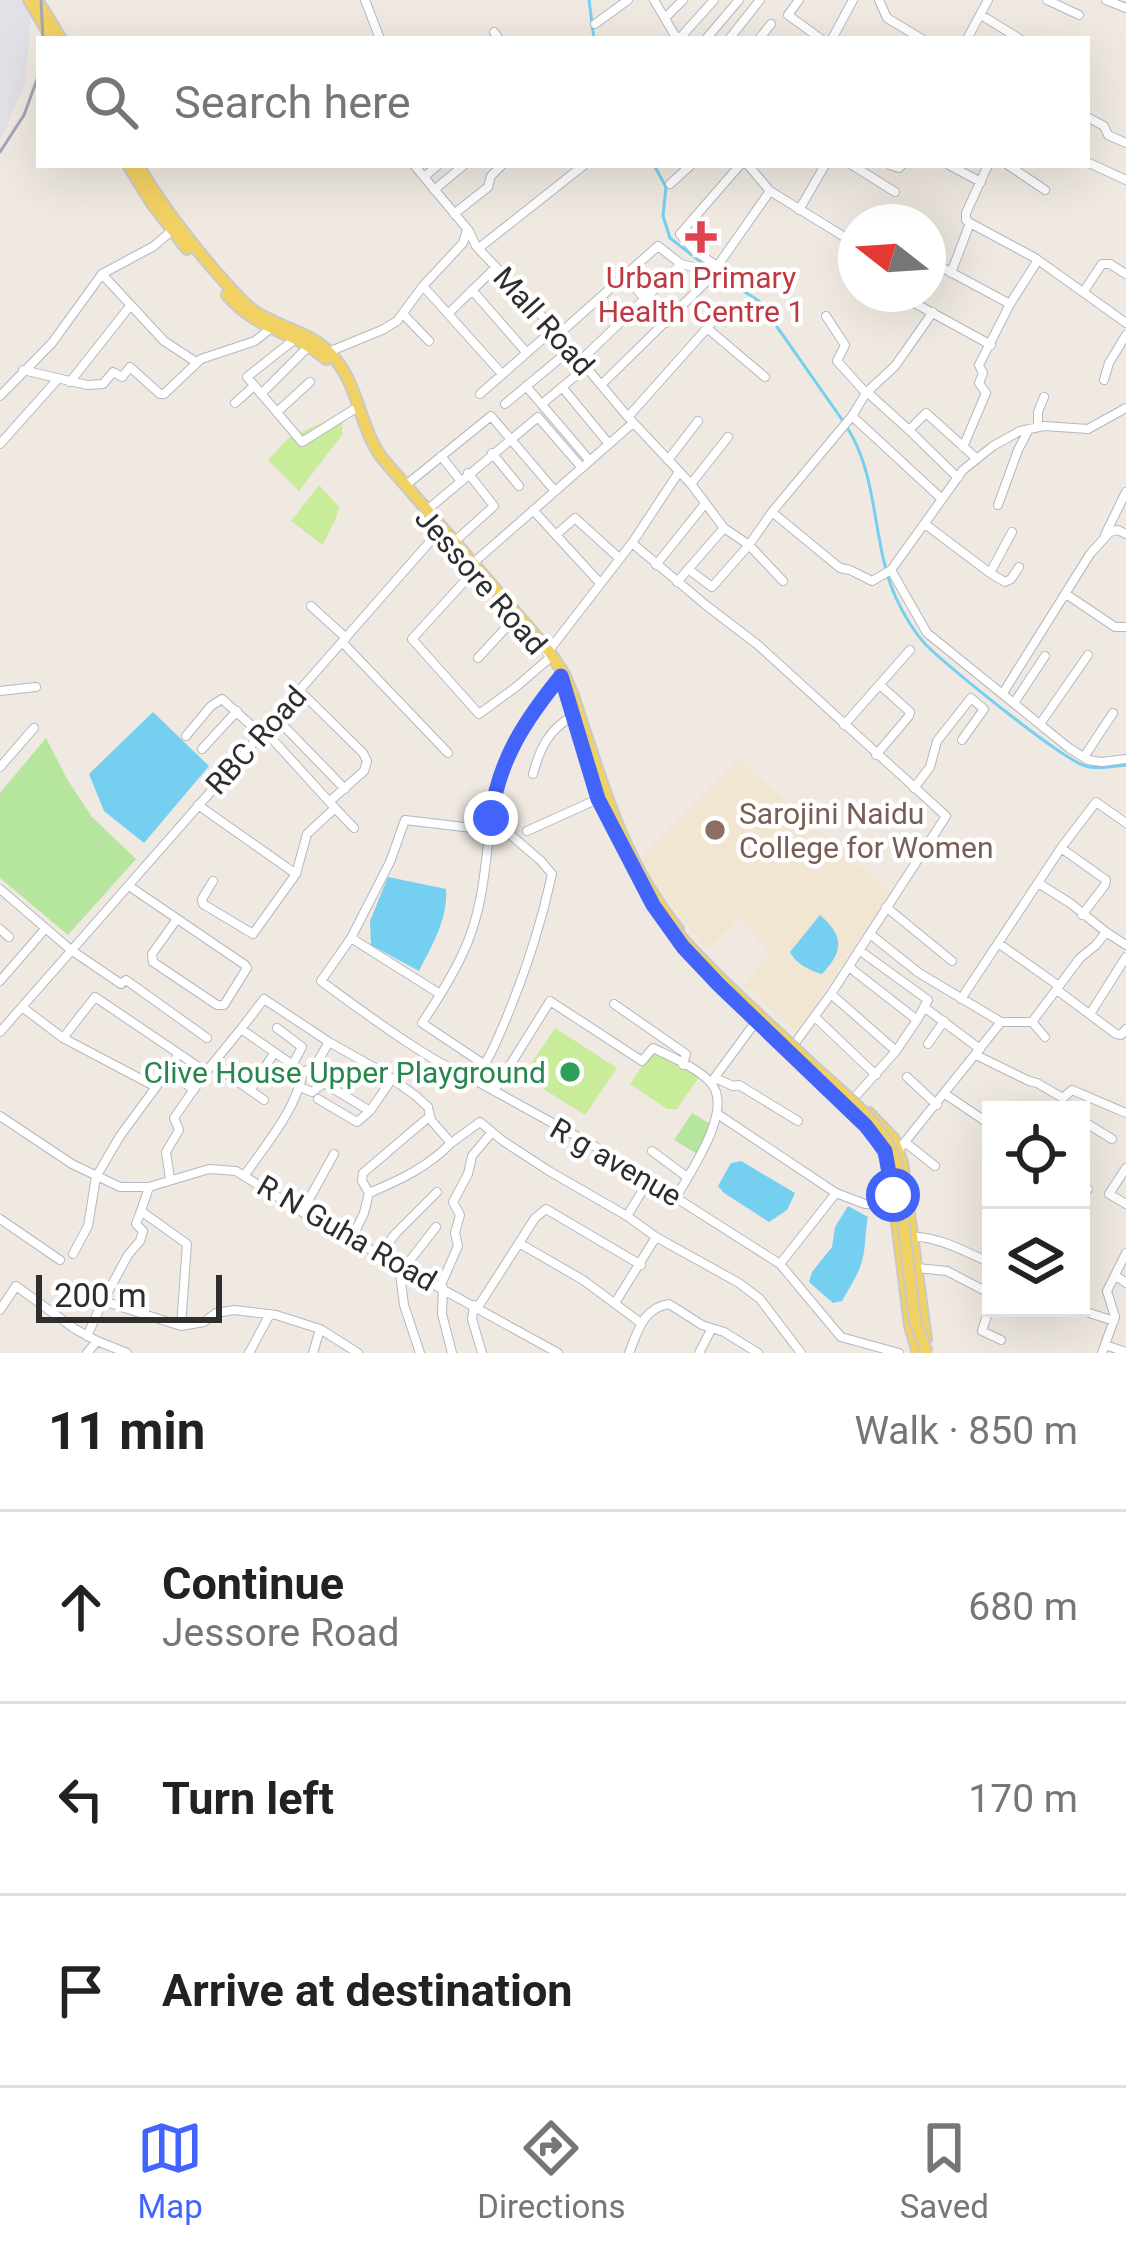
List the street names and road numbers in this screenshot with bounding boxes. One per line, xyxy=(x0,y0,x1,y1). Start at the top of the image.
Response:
street label: Mall Road xyxy=(486,260,602,382)
street label: Jessore Road xyxy=(408,501,554,661)
street label: RBC Road xyxy=(199,679,313,801)
street label: R g avenue xyxy=(544,1110,688,1214)
street label: R N Guha Road xyxy=(251,1168,443,1298)

